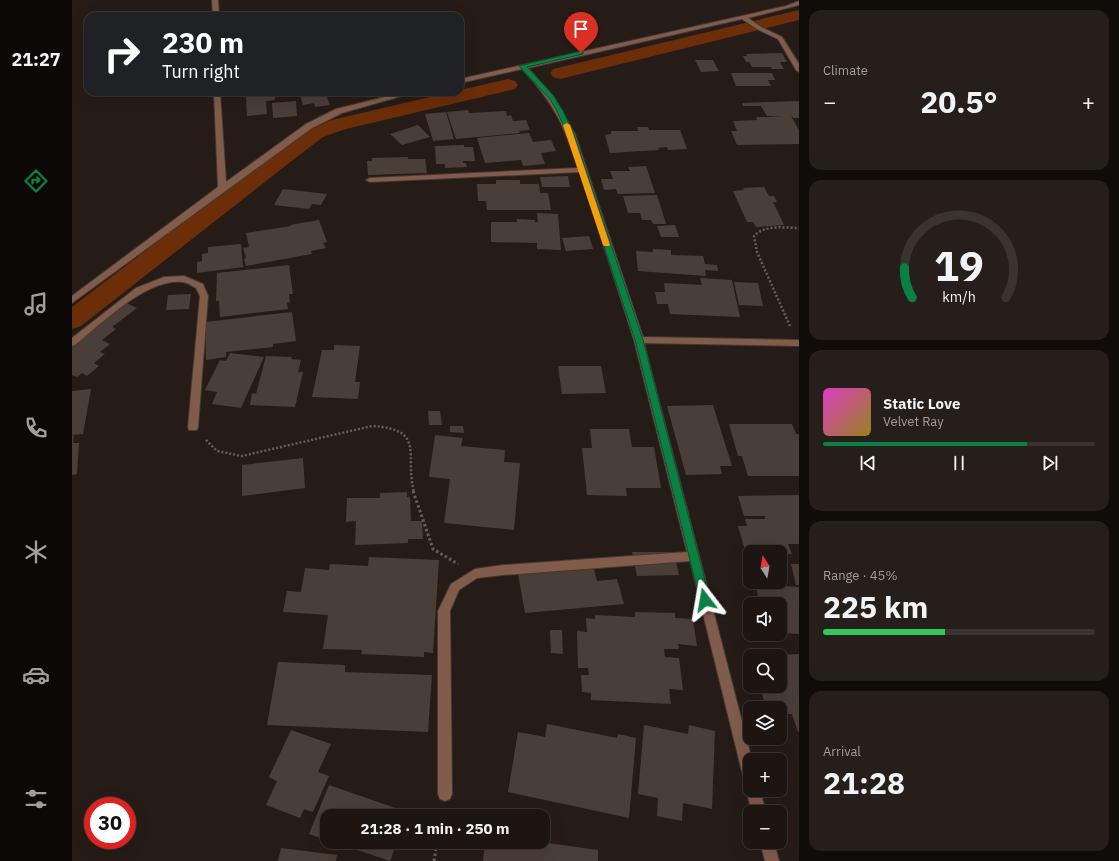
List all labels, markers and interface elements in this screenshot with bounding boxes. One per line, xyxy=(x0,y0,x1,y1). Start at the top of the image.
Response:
pin xyxy=(564,12,598,53)
icon: arrive xyxy=(570,18,592,40)
text: 230 m xyxy=(162,24,244,61)
icon: right xyxy=(96,28,148,80)
text: 21:27 xyxy=(11,48,61,71)
text: Turn right xyxy=(162,60,240,83)
text: Climate xyxy=(823,62,868,79)
text: 20.5° xyxy=(920,82,998,121)
text: − xyxy=(823,87,836,116)
text: + xyxy=(1082,87,1095,116)
icon: directions xyxy=(22,167,50,195)
text: 19 xyxy=(934,238,984,292)
text: km/h xyxy=(942,287,976,306)
icon: music xyxy=(22,290,50,318)
text: Static Love xyxy=(883,394,960,413)
text: Velvet Ray xyxy=(883,413,944,430)
icon: phone xyxy=(22,414,50,442)
icon: previous xyxy=(857,452,879,474)
icon: pause xyxy=(948,452,970,474)
icon: next xyxy=(1039,452,1061,474)
icon: climate xyxy=(22,538,50,566)
north arrow xyxy=(743,545,787,589)
map controls xyxy=(743,545,787,849)
text: Range · 45% xyxy=(823,567,897,584)
position arrow xyxy=(684,579,726,621)
text: 225 km xyxy=(823,587,928,626)
button: sound xyxy=(743,597,787,641)
button: search xyxy=(743,649,787,693)
icon: car xyxy=(22,661,50,689)
button: layers xyxy=(743,701,787,745)
text: Arrival xyxy=(823,743,861,760)
button: + xyxy=(743,753,787,797)
text: 21:28 xyxy=(823,763,905,802)
icon: filters xyxy=(22,785,50,813)
speed limit sign: 30 xyxy=(84,797,136,849)
button: − xyxy=(743,805,787,849)
text: 21:28 · 1 min · 250 m xyxy=(361,819,509,838)

